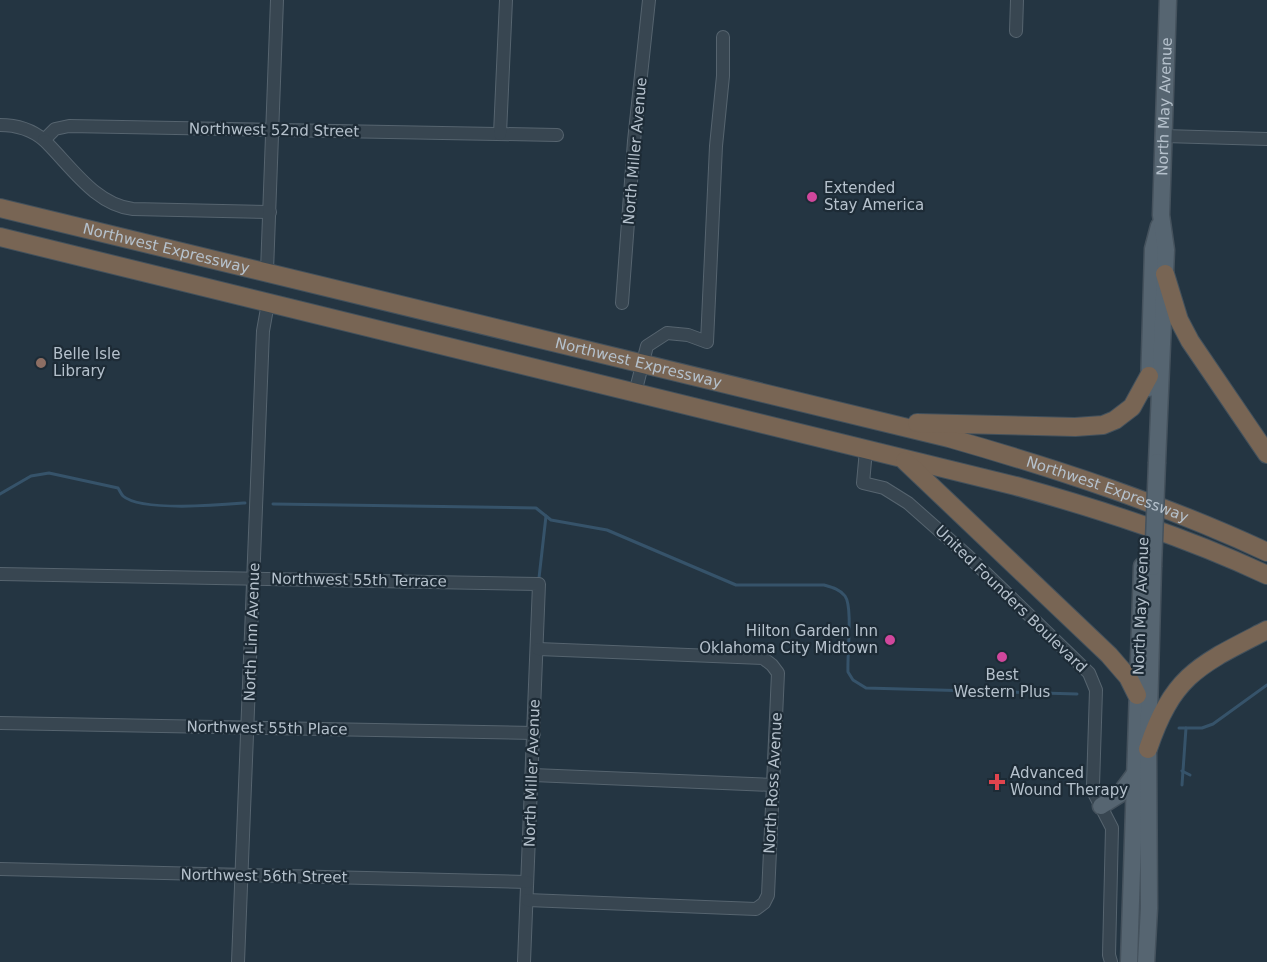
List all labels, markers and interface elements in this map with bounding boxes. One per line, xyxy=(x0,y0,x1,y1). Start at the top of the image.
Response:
street label: North May Avenue xyxy=(1153,37,1176,176)
street label: North Miller Avenue xyxy=(620,76,650,226)
street label: Northwest 52nd Street xyxy=(189,120,359,140)
place label: Extended Stay America xyxy=(824,179,924,214)
marker: Extended Stay America xyxy=(805,190,819,204)
street label: Northwest Expressway xyxy=(81,219,252,277)
street label: Northwest Expressway xyxy=(553,334,724,392)
place label: Belle Isle Library xyxy=(53,345,121,380)
marker: Belle Isle Library xyxy=(34,356,48,370)
street label: Northwest Expressway xyxy=(1024,453,1191,526)
street label: United Founders Boulevard xyxy=(931,522,1091,676)
street label: North May Avenue xyxy=(1130,537,1152,675)
street label: North Linn Avenue xyxy=(241,562,263,702)
street label: Northwest 55th Terrace xyxy=(271,569,447,591)
place label: Hilton Garden Inn Oklahoma City Midtown xyxy=(699,622,878,657)
marker: Hilton Garden Inn Oklahoma City Midtown xyxy=(883,633,897,647)
marker: Best Western Plus xyxy=(995,650,1009,664)
place label: Best Western Plus xyxy=(954,666,1051,701)
street label: North Miller Avenue xyxy=(520,699,544,847)
street label: North Ross Avenue xyxy=(760,712,786,854)
street label: Northwest 55th Place xyxy=(186,718,348,738)
place label: Advanced Wound Therapy xyxy=(1010,764,1128,799)
marker: Advanced Wound Therapy xyxy=(988,773,1006,791)
street label: Northwest 56th Street xyxy=(180,866,348,886)

